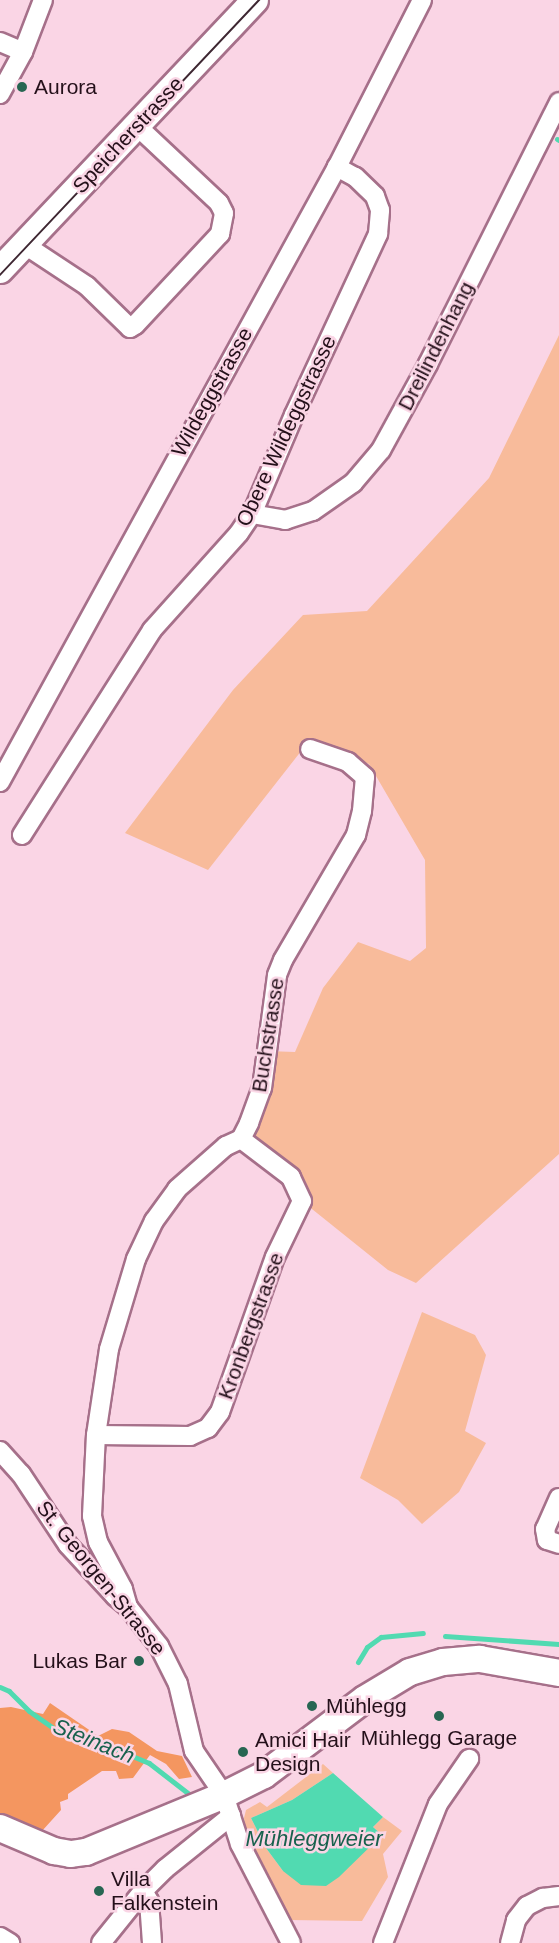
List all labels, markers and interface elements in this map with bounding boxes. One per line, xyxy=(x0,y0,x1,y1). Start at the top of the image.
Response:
street label: Speicherstrasse xyxy=(67,71,189,199)
place label: Aurora xyxy=(34,74,97,100)
marker: Aurora xyxy=(15,80,29,94)
street label: Dreilindenhang xyxy=(393,277,479,415)
street label: Wildeggstrasse xyxy=(166,323,258,461)
street label: Obere Wildeggstrasse xyxy=(231,332,341,530)
street label: Buchstrasse xyxy=(247,976,289,1094)
street label: Kronbergstrasse xyxy=(213,1249,289,1403)
street label: St. Georgen-Strasse xyxy=(31,1496,171,1660)
place label: Lukas Bar xyxy=(32,1648,127,1674)
marker: Lukas Bar xyxy=(132,1654,146,1668)
place label: Mühlegg xyxy=(326,1693,407,1719)
marker: Mühlegg xyxy=(303,1697,321,1715)
marker: Mühlegg Garage xyxy=(432,1709,446,1723)
water label: Steinach xyxy=(49,1713,139,1769)
place label: Mühlegg Garage xyxy=(361,1725,517,1751)
place label: Amici Hair Design xyxy=(255,1727,351,1777)
marker: Amici Hair Design xyxy=(236,1745,250,1759)
water label: Mühleggweier xyxy=(246,1826,382,1852)
place label: Villa Falkenstein xyxy=(111,1866,218,1916)
marker: Villa Falkenstein xyxy=(92,1884,106,1898)

